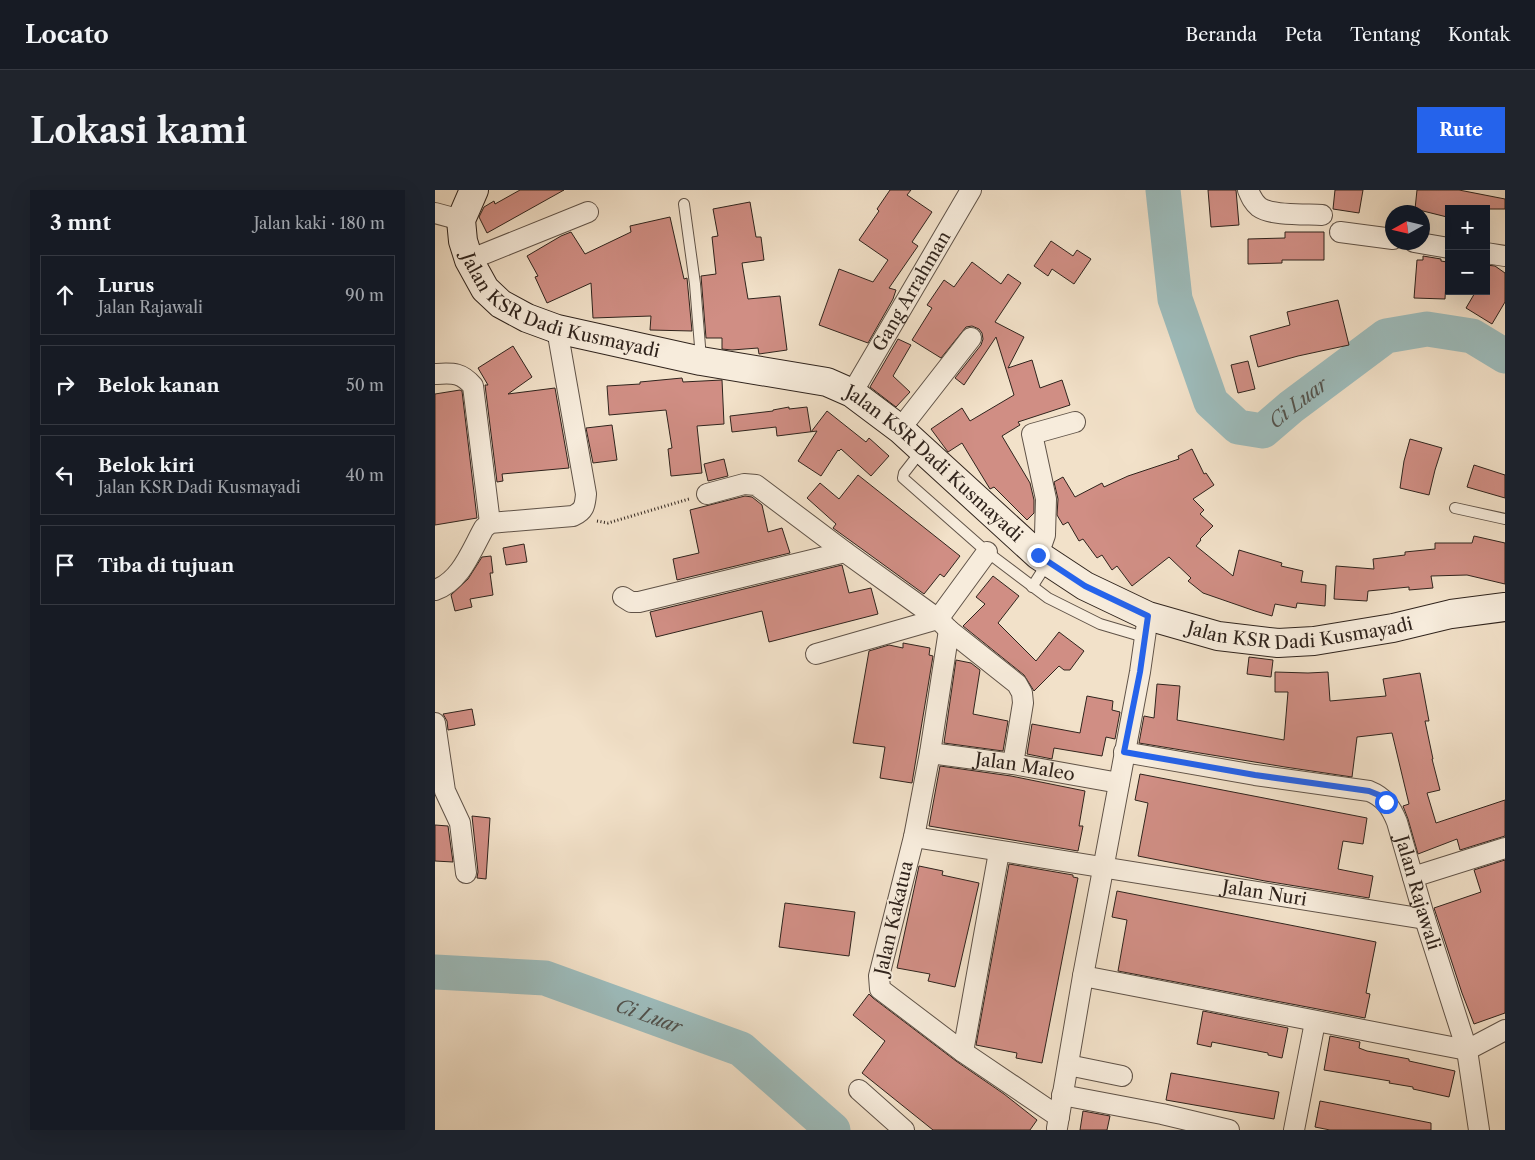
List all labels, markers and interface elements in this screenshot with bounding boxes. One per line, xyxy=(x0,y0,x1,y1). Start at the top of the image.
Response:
text: Locato xyxy=(25,20,109,49)
text: Beranda xyxy=(1186,24,1257,46)
text: Peta xyxy=(1285,24,1322,46)
text: Tentang xyxy=(1350,24,1420,46)
text: Kontak xyxy=(1448,24,1510,46)
button: Rute xyxy=(1417,107,1505,153)
text: Lokasi kami xyxy=(30,109,247,152)
north arrow xyxy=(1385,205,1430,250)
map controls xyxy=(1445,205,1490,295)
button: + xyxy=(1445,205,1490,250)
text: 3 mnt xyxy=(50,210,111,235)
text: Jalan kaki · 180 m xyxy=(254,213,385,233)
street label: Gang Arrahman xyxy=(868,227,955,355)
street label: Jalan KSR Dadi Kusmayadi xyxy=(456,247,662,363)
button: − xyxy=(1445,250,1490,295)
text: Lurus xyxy=(98,274,154,297)
icon: ahead xyxy=(51,281,79,309)
text: 90 m xyxy=(345,285,384,305)
text: Jalan Rajawali xyxy=(98,297,203,317)
icon: right xyxy=(51,371,79,399)
water label: Ci Luar xyxy=(1264,372,1333,433)
text: Belok kanan xyxy=(98,374,220,397)
text: 50 m xyxy=(346,375,384,395)
street label: Jalan KSR Dadi Kusmayadi xyxy=(839,379,1028,547)
text: Belok kiri xyxy=(98,454,195,477)
icon: left xyxy=(51,461,79,489)
text: 40 m xyxy=(345,465,384,485)
text: Jalan KSR Dadi Kusmayadi xyxy=(98,477,301,497)
route end xyxy=(1027,544,1050,567)
icon: arrive xyxy=(51,551,79,579)
text: Tiba di tujuan xyxy=(98,554,234,577)
street label: Jalan KSR Dadi Kusmayadi xyxy=(1182,612,1416,654)
street label: Jalan Maleo xyxy=(971,748,1077,786)
route start xyxy=(1375,791,1398,814)
street label: Jalan Rajawali xyxy=(1390,830,1445,953)
street label: Jalan Kakatua xyxy=(870,858,918,980)
street label: Jalan Nuri xyxy=(1218,875,1309,911)
water label: Ci Luar xyxy=(613,993,686,1039)

